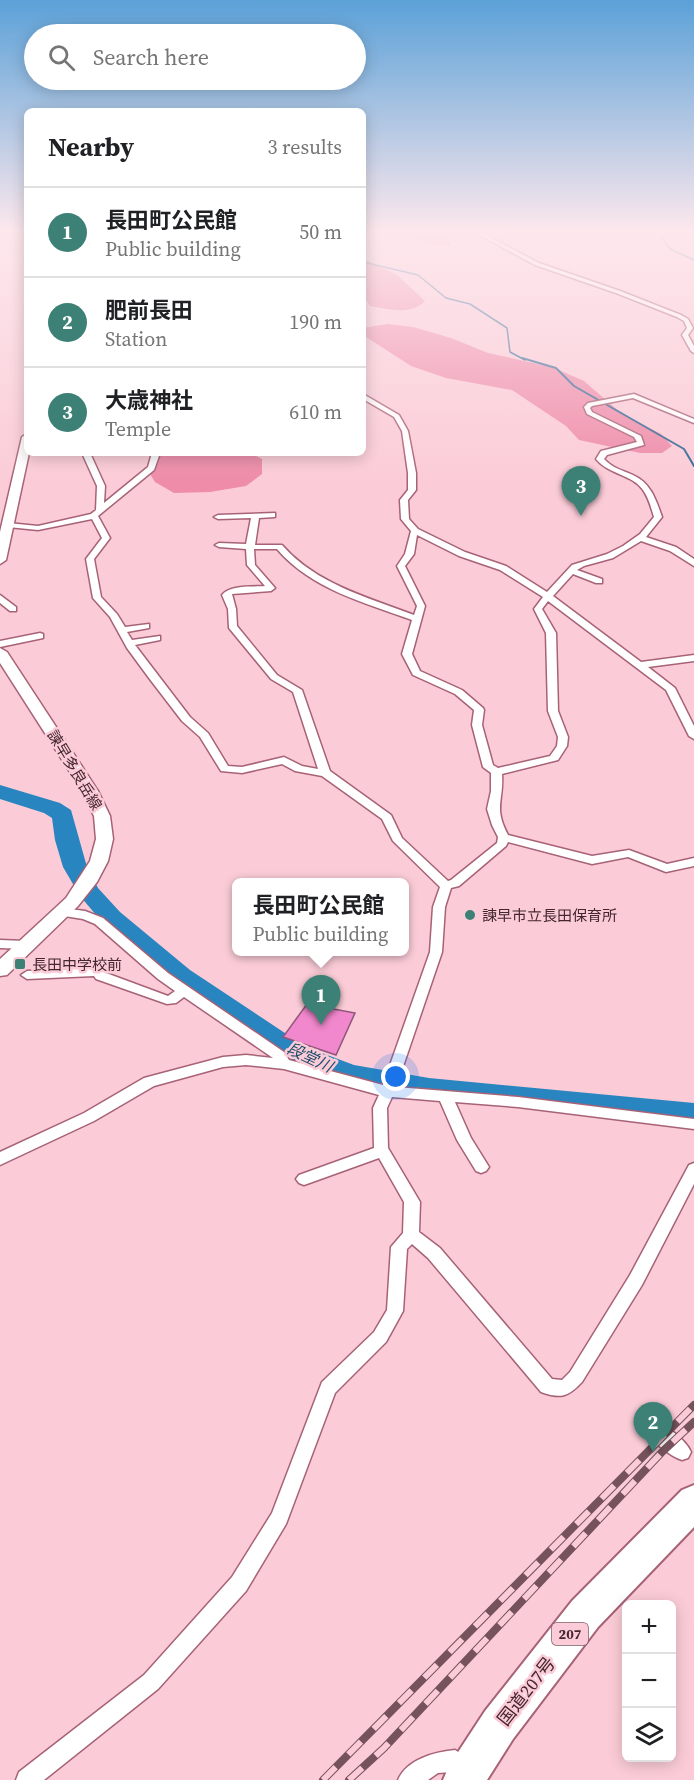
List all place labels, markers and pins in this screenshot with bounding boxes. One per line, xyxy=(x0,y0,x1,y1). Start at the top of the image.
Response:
pin: 3 xyxy=(562,466,600,516)
place label: 諫早市立長田保育所 xyxy=(482,905,617,926)
marker: 諫早市立長田保育所 xyxy=(463,908,477,922)
place label: 長田中学校前 xyxy=(32,954,122,975)
marker: 長田中学校前 xyxy=(13,957,27,971)
pin: 1 xyxy=(302,976,340,1025)
pin: 2 xyxy=(634,1402,672,1452)

